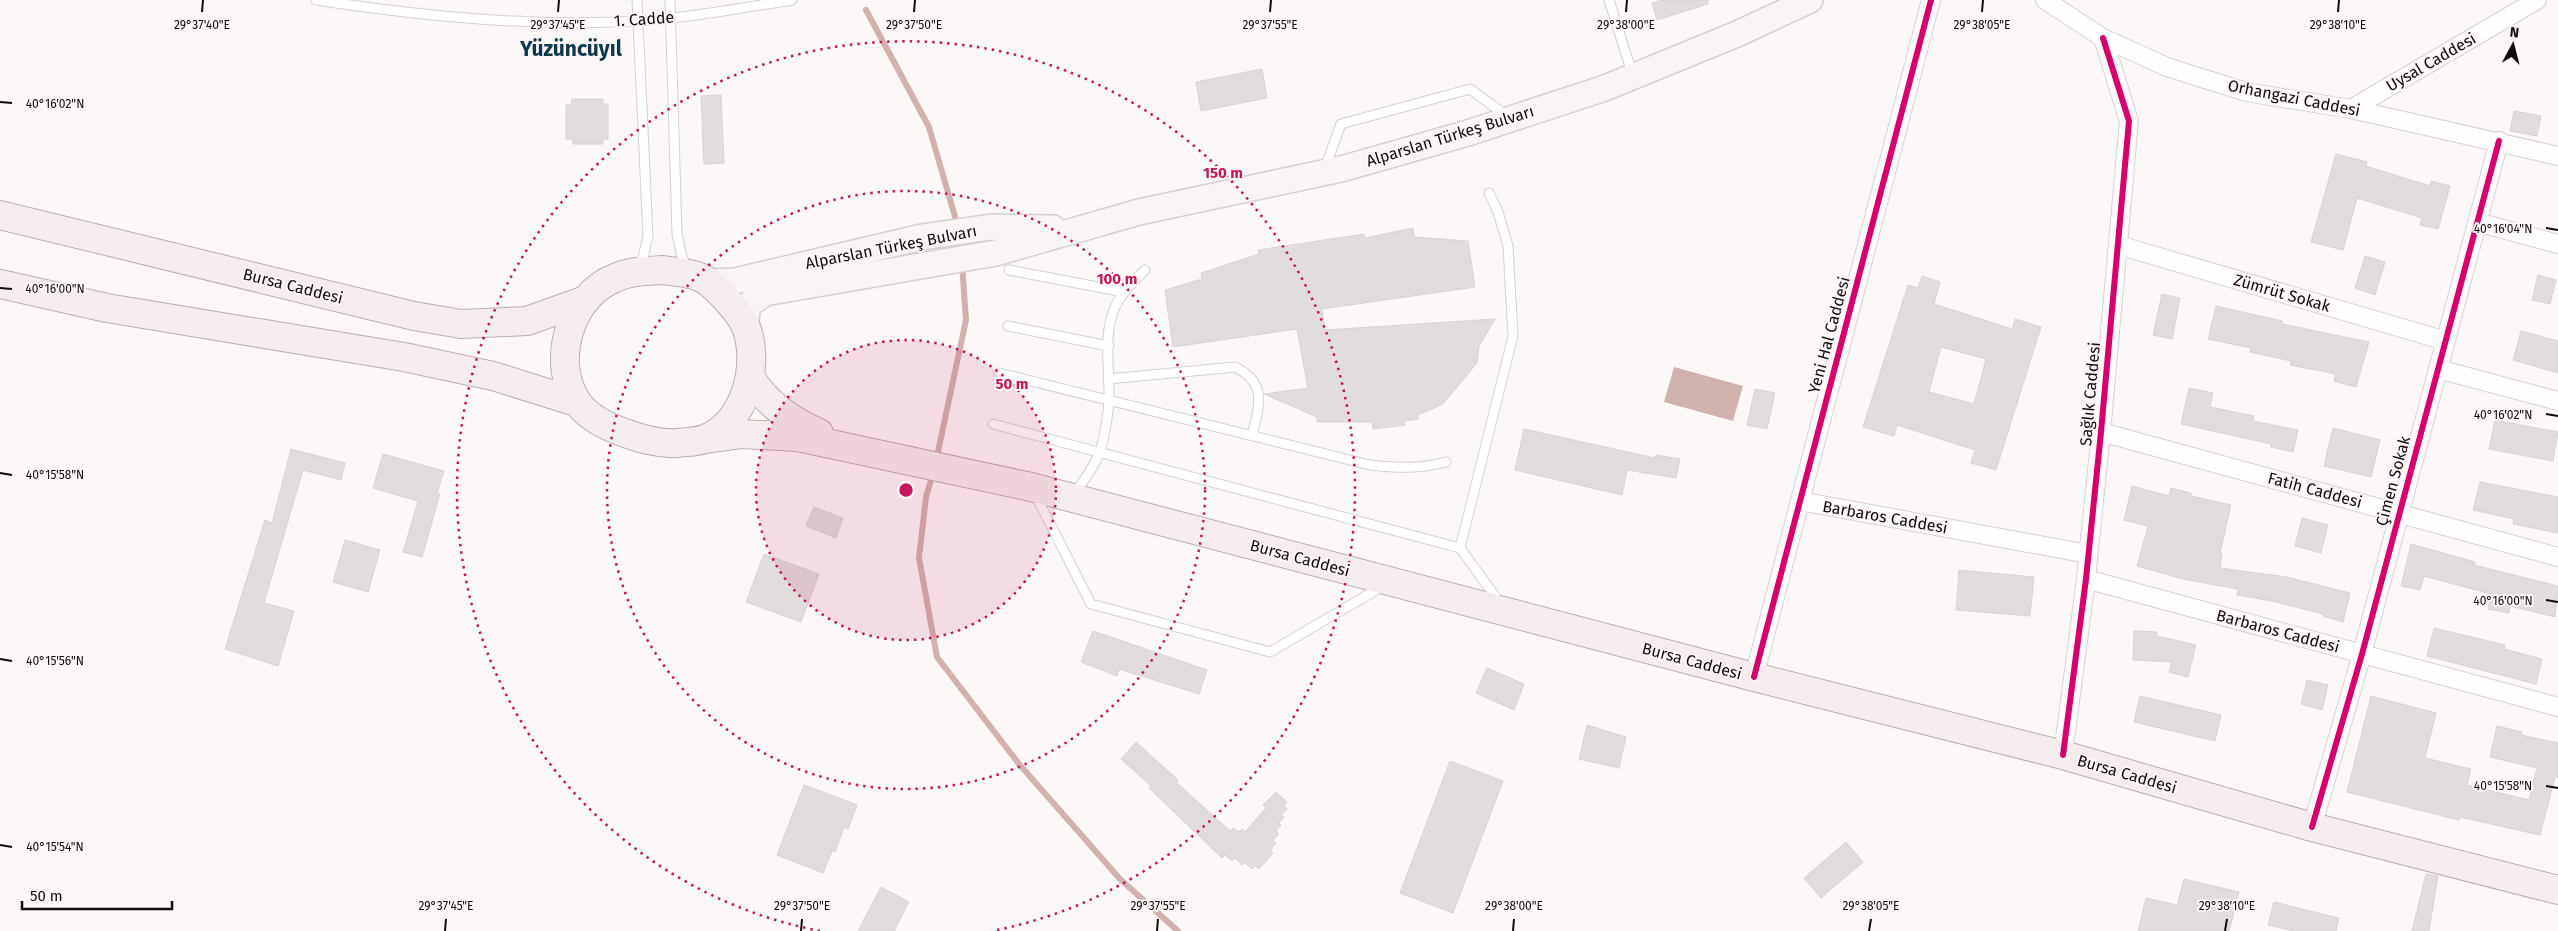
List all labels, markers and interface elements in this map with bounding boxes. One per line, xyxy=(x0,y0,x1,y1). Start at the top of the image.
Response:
street label: 1. Cadde xyxy=(613,7,675,31)
text: 29°37'40"E xyxy=(174,18,230,32)
text: 29°37'45"E xyxy=(530,18,586,32)
text: 29°37'50"E xyxy=(886,18,942,32)
text: 29°37'55"E xyxy=(1242,18,1298,32)
text: 29°38'00"E xyxy=(1597,18,1655,32)
text: 29°38'05"E xyxy=(1954,18,2010,32)
text: 29°38'10"E xyxy=(2310,18,2366,32)
north arrow xyxy=(2488,20,2538,70)
text: N xyxy=(2509,24,2520,42)
street label: Uysal Caddesi xyxy=(2383,29,2479,95)
district label: Yüzüncüyıl xyxy=(519,36,623,62)
street label: Orhangazi Caddesi xyxy=(2226,76,2362,120)
text: 40°16'02"N xyxy=(26,97,84,111)
street label: Alparslan Türkeş Bulvarı xyxy=(1364,101,1536,172)
text: 150 m xyxy=(1203,164,1243,182)
street label: Alparslan Türkeş Bulvarı xyxy=(804,221,979,274)
text: 40°16'04"N xyxy=(2474,222,2532,236)
street label: Bursa Caddesi xyxy=(241,264,345,308)
text: 100 m xyxy=(1097,270,1137,288)
street label: Zümrüt Sokak xyxy=(2232,270,2333,316)
street label: Yeni Hal Caddesi xyxy=(1804,274,1854,396)
text: 40°16'00"N xyxy=(25,282,85,296)
street label: Sağlık Caddesi xyxy=(2076,341,2104,447)
text: 50 m xyxy=(995,375,1029,393)
text: 40°16'02"N xyxy=(2474,408,2532,422)
street label: Çimen Sokak xyxy=(2372,433,2415,528)
text: 40°15'58"N xyxy=(26,468,84,482)
street label: Fatih Caddesi xyxy=(2266,468,2364,512)
centre of rings xyxy=(897,481,915,499)
street label: Barbaros Caddesi xyxy=(1821,497,1949,537)
street label: Bursa Caddesi xyxy=(1248,536,1352,580)
text: 40°16'00"N xyxy=(2473,594,2533,608)
street label: Barbaros Caddesi xyxy=(2214,605,2342,657)
street label: Bursa Caddesi xyxy=(1640,639,1744,683)
text: 40°15'56"N xyxy=(26,654,84,668)
street label: Bursa Caddesi xyxy=(2075,751,2179,797)
text: 40°15'58"N xyxy=(2474,779,2532,793)
text: 40°15'54"N xyxy=(26,840,84,854)
scale bar xyxy=(22,878,172,910)
text: 50 m xyxy=(30,887,63,905)
text: 29°37'45"E xyxy=(418,899,474,913)
text: 29°37'50"E xyxy=(774,899,830,913)
text: 29°37'55"E xyxy=(1130,899,1186,913)
text: 29°38'00"E xyxy=(1485,899,1543,913)
text: 29°38'05"E xyxy=(1843,899,1899,913)
text: 29°38'10"E xyxy=(2199,899,2255,913)

